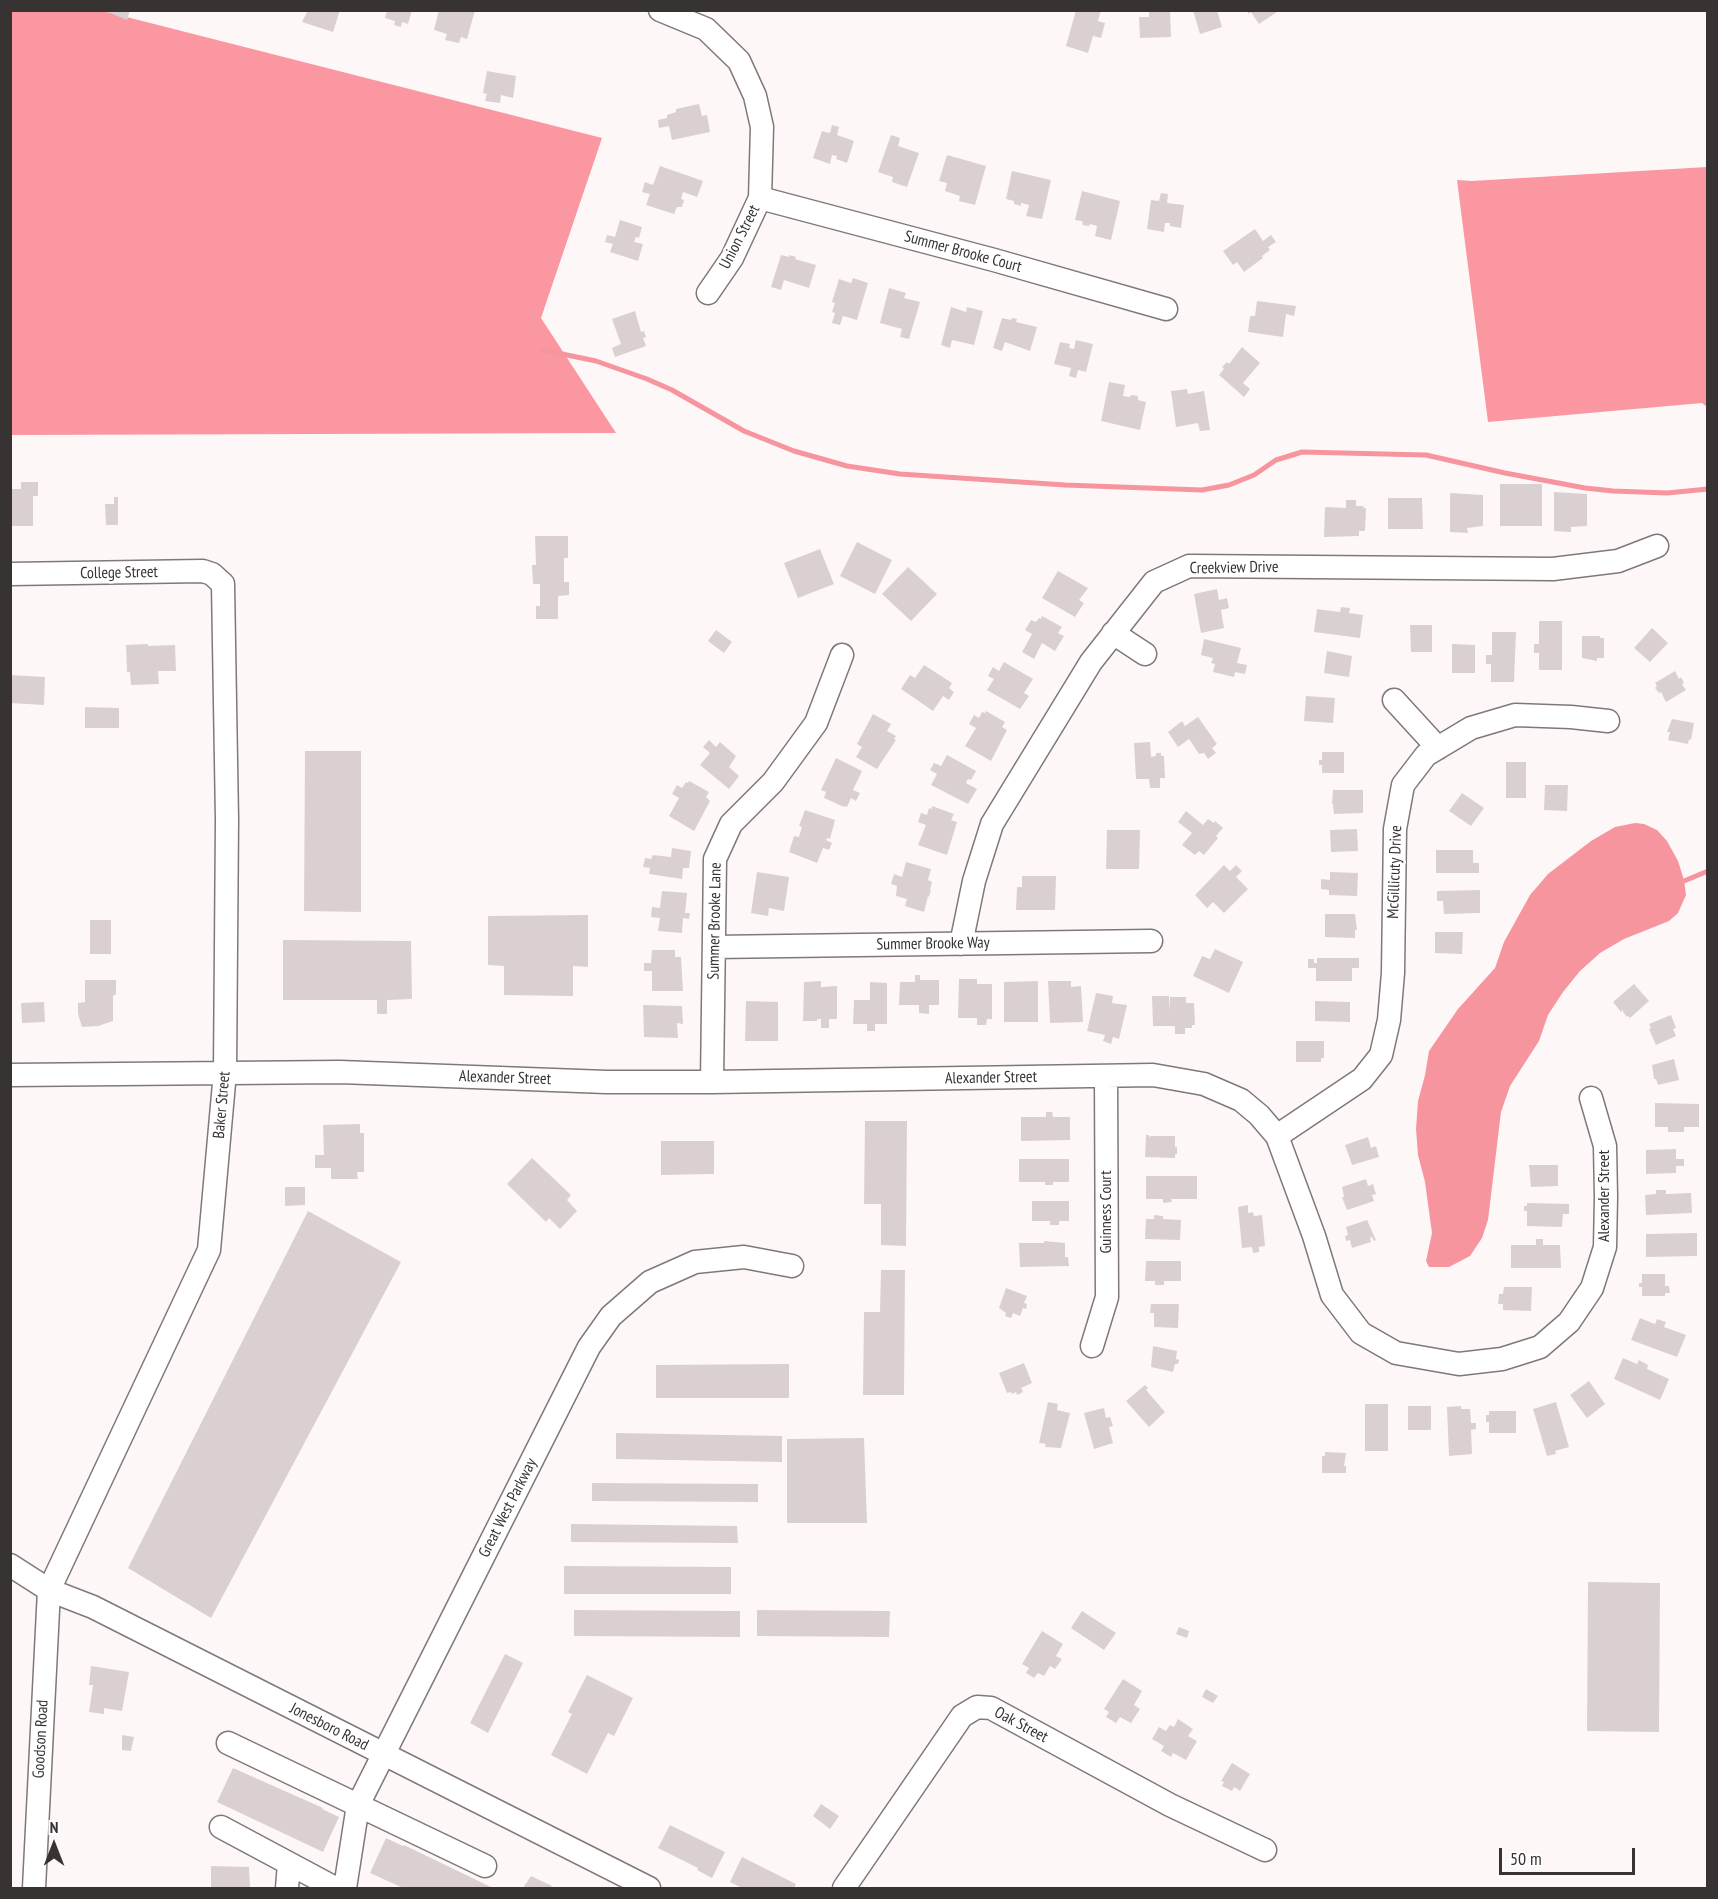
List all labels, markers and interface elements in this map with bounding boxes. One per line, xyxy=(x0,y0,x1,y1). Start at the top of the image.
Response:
street label: Union Street xyxy=(716,202,764,272)
street label: Summer Brooke Court xyxy=(902,227,1024,277)
street label: Creekview Drive xyxy=(1189,558,1279,578)
street label: College Street xyxy=(80,563,158,583)
street label: McGillicuty Drive xyxy=(1384,825,1406,919)
street label: Summer Brooke Lane xyxy=(704,862,726,980)
street label: Summer Brooke Way xyxy=(876,933,990,955)
street label: Alexander Street xyxy=(459,1067,551,1089)
street label: Alexander Street xyxy=(945,1068,1037,1088)
street label: Baker Street xyxy=(209,1071,235,1139)
street label: Alexander Street xyxy=(1594,1150,1614,1242)
street label: Guinness Court xyxy=(1096,1170,1116,1254)
street label: Great West Parkway xyxy=(475,1455,541,1561)
street label: Goodson Road xyxy=(29,1699,53,1779)
street label: Jonesboro Road xyxy=(286,1699,372,1755)
street label: Oak Street xyxy=(991,1703,1051,1747)
north arrow xyxy=(24,1815,84,1875)
text: N xyxy=(50,1817,58,1837)
scale bar xyxy=(1502,1836,1638,1874)
text: 50 m xyxy=(1510,1847,1542,1870)

